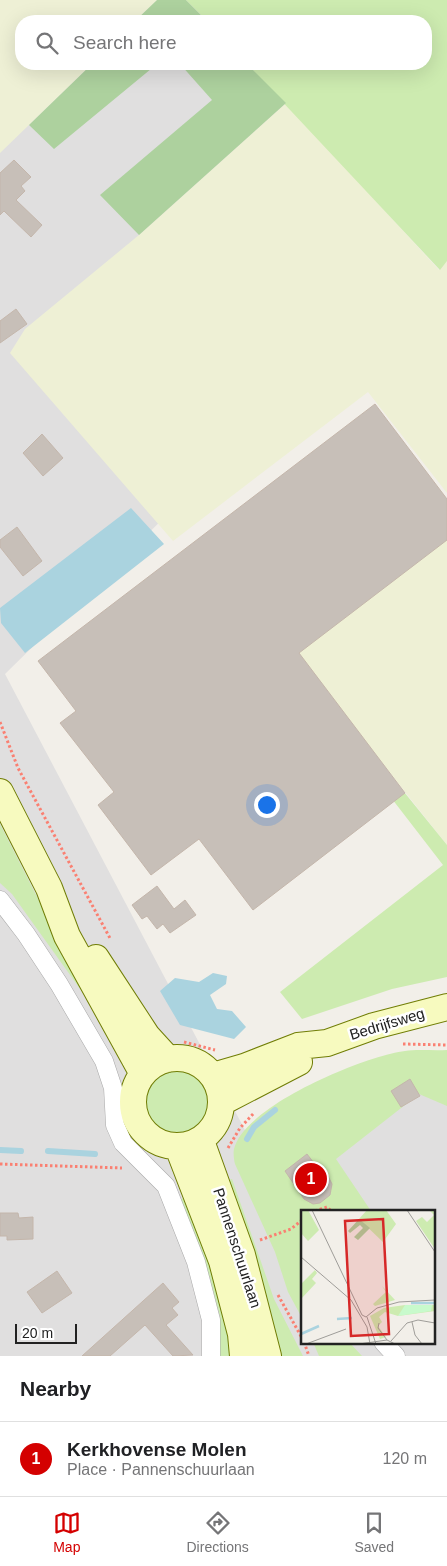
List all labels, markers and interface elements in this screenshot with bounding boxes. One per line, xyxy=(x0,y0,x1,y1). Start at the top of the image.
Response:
search box xyxy=(15,15,432,70)
icon: search xyxy=(33,29,61,57)
text: Search here xyxy=(73,32,177,53)
your location xyxy=(254,792,280,818)
street label: Bedrijfsweg xyxy=(347,1004,426,1043)
pin: 1 xyxy=(295,1160,327,1198)
street label: Pannenschuurlaan xyxy=(210,1186,265,1310)
inset map xyxy=(301,1210,434,1344)
scale bar xyxy=(15,1321,78,1344)
text: 20 m xyxy=(22,1325,53,1341)
text: Nearby xyxy=(20,1377,91,1400)
text: Kerkhovense Molen xyxy=(67,1439,247,1460)
text: 1 xyxy=(32,1450,40,1467)
text: 120 m xyxy=(383,1450,427,1467)
text: Place · Pannenschuurlaan xyxy=(67,1461,255,1478)
tab: Map xyxy=(53,1509,81,1555)
tab: Directions xyxy=(187,1509,249,1555)
tab: Saved xyxy=(354,1509,394,1555)

